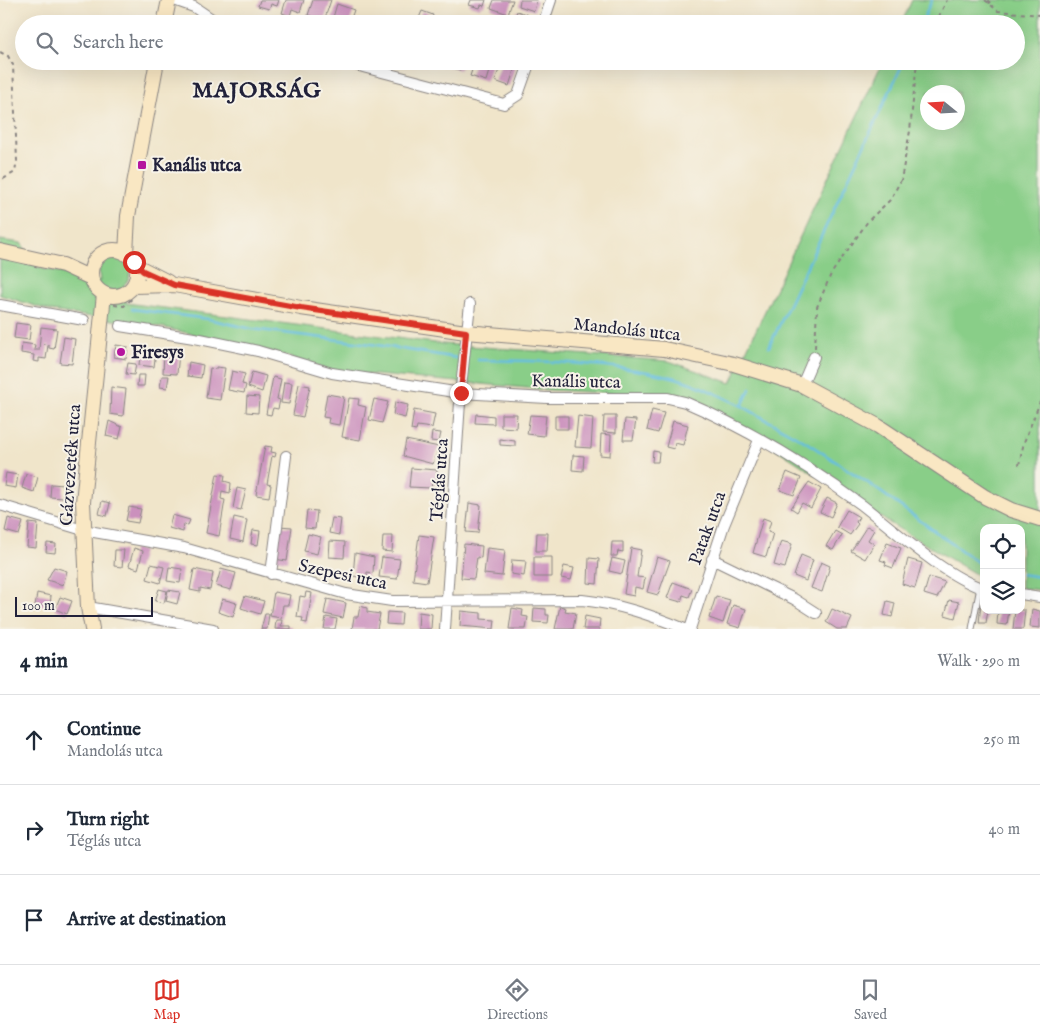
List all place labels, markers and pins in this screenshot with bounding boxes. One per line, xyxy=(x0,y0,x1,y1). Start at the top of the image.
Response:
place label: Kanális utca xyxy=(152,155,242,178)
marker: Kanális utca xyxy=(136,159,148,171)
place label: Firesys xyxy=(131,342,184,365)
marker: Firesys xyxy=(115,346,127,358)

